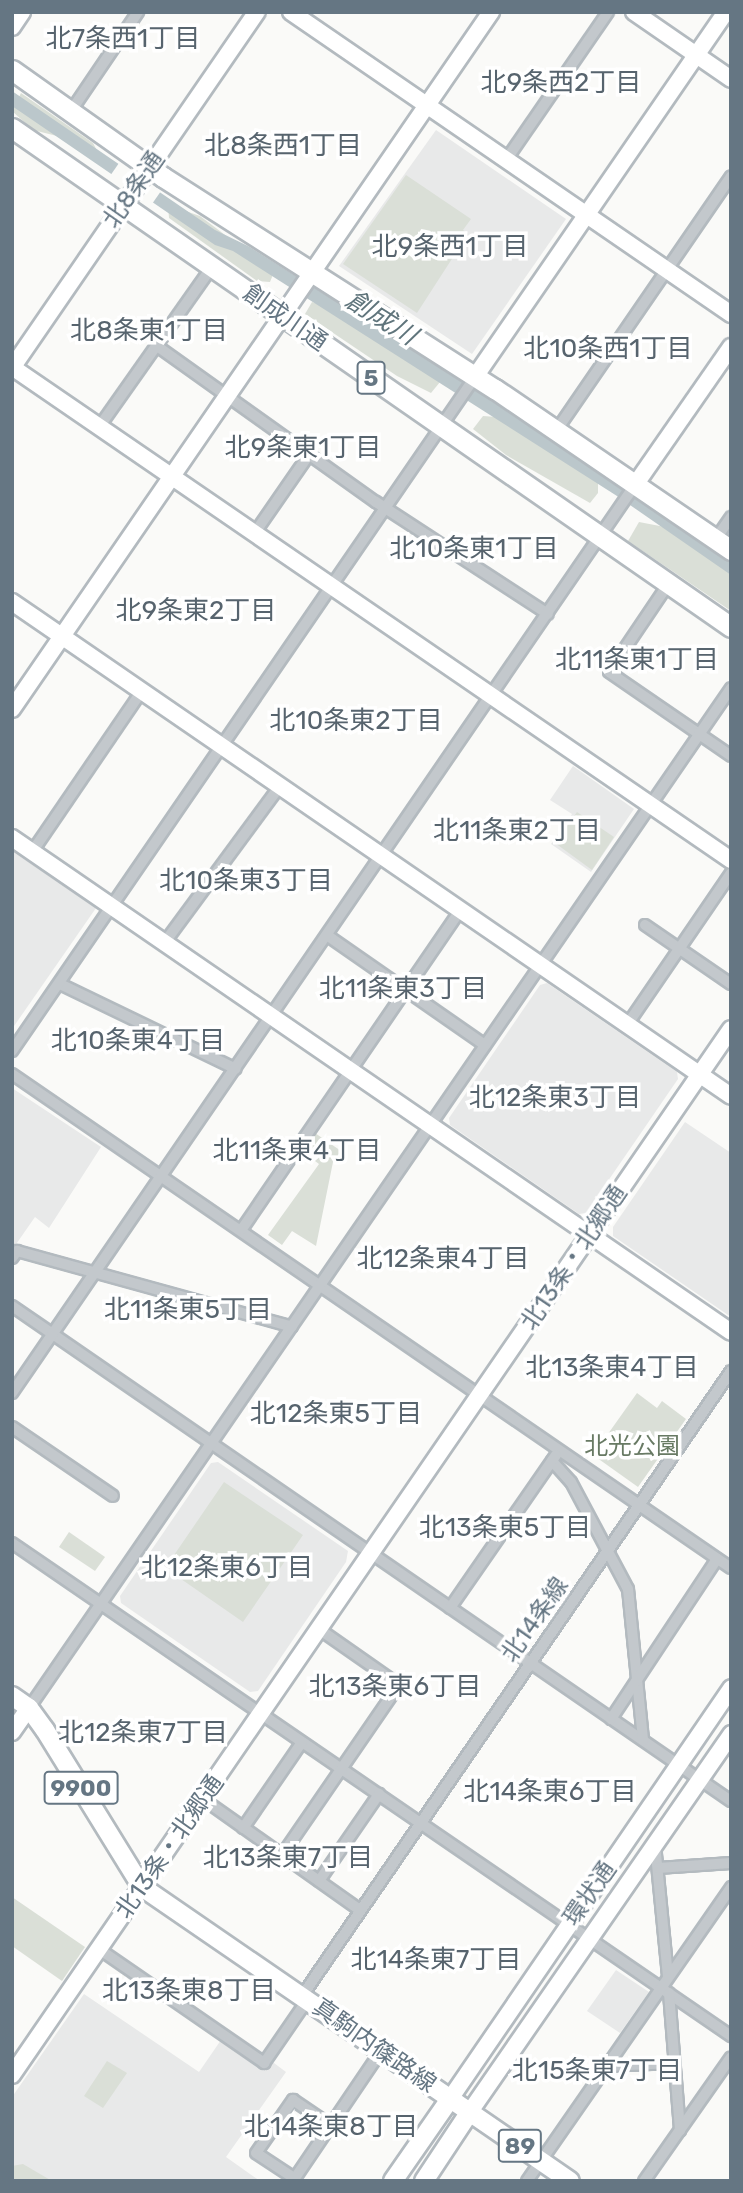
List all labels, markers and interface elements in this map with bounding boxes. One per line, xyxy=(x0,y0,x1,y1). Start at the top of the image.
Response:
district label: 北7条西1丁目 xyxy=(46,23,200,55)
district label: 北9条西2丁目 xyxy=(481,67,641,99)
district label: 北8条西1丁目 xyxy=(204,130,362,162)
street label: 北8条通 xyxy=(97,146,171,234)
district label: 北9条西1丁目 xyxy=(372,231,528,263)
street label: 創成川通 xyxy=(237,279,333,357)
water label: 創成川 xyxy=(340,284,422,352)
district label: 北8条東1丁目 xyxy=(70,315,228,347)
district label: 北10条西1丁目 xyxy=(524,333,692,365)
road number: 5 xyxy=(355,358,387,398)
district label: 北9条東1丁目 xyxy=(225,432,381,464)
district label: 北10条東1丁目 xyxy=(390,533,558,565)
district label: 北9条東2丁目 xyxy=(116,595,276,627)
district label: 北11条東1丁目 xyxy=(555,644,719,676)
district label: 北10条東2丁目 xyxy=(270,705,442,737)
district label: 北11条東2丁目 xyxy=(433,815,601,847)
district label: 北10条東3丁目 xyxy=(159,865,333,897)
district label: 北11条東3丁目 xyxy=(319,973,487,1005)
district label: 北10条東4丁目 xyxy=(51,1025,225,1057)
district label: 北12条東3丁目 xyxy=(469,1082,641,1114)
district label: 北11条東4丁目 xyxy=(213,1135,381,1167)
street label: 北13条・北郷通 xyxy=(515,1180,633,1336)
district label: 北12条東4丁目 xyxy=(357,1243,529,1275)
district label: 北11条東5丁目 xyxy=(104,1294,272,1326)
district label: 北13条東4丁目 xyxy=(526,1352,698,1384)
district label: 北12条東5丁目 xyxy=(250,1398,422,1430)
park label: 北光公園 xyxy=(584,1433,680,1461)
district label: 北13条東5丁目 xyxy=(419,1512,591,1544)
district label: 北12条東6丁目 xyxy=(141,1552,313,1584)
street label: 北14条線 xyxy=(495,1572,575,1668)
district label: 北13条東6丁目 xyxy=(309,1671,481,1703)
district label: 北12条東7丁目 xyxy=(58,1717,228,1749)
road number: 9900 xyxy=(42,1768,119,1808)
street label: 北13条・北郷通 xyxy=(110,1770,230,1924)
district label: 北14条東6丁目 xyxy=(464,1776,636,1808)
district label: 北13条東7丁目 xyxy=(203,1842,373,1874)
street label: 環状通 xyxy=(558,1856,622,1932)
district label: 北14条東7丁目 xyxy=(351,1944,521,1976)
district label: 北13条東8丁目 xyxy=(102,1975,276,2007)
street label: 真駒内篠路線 xyxy=(307,1993,441,2099)
district label: 北15条東7丁目 xyxy=(512,2055,682,2087)
district label: 北14条東8丁目 xyxy=(244,2111,418,2143)
road number: 89 xyxy=(497,2126,543,2166)

